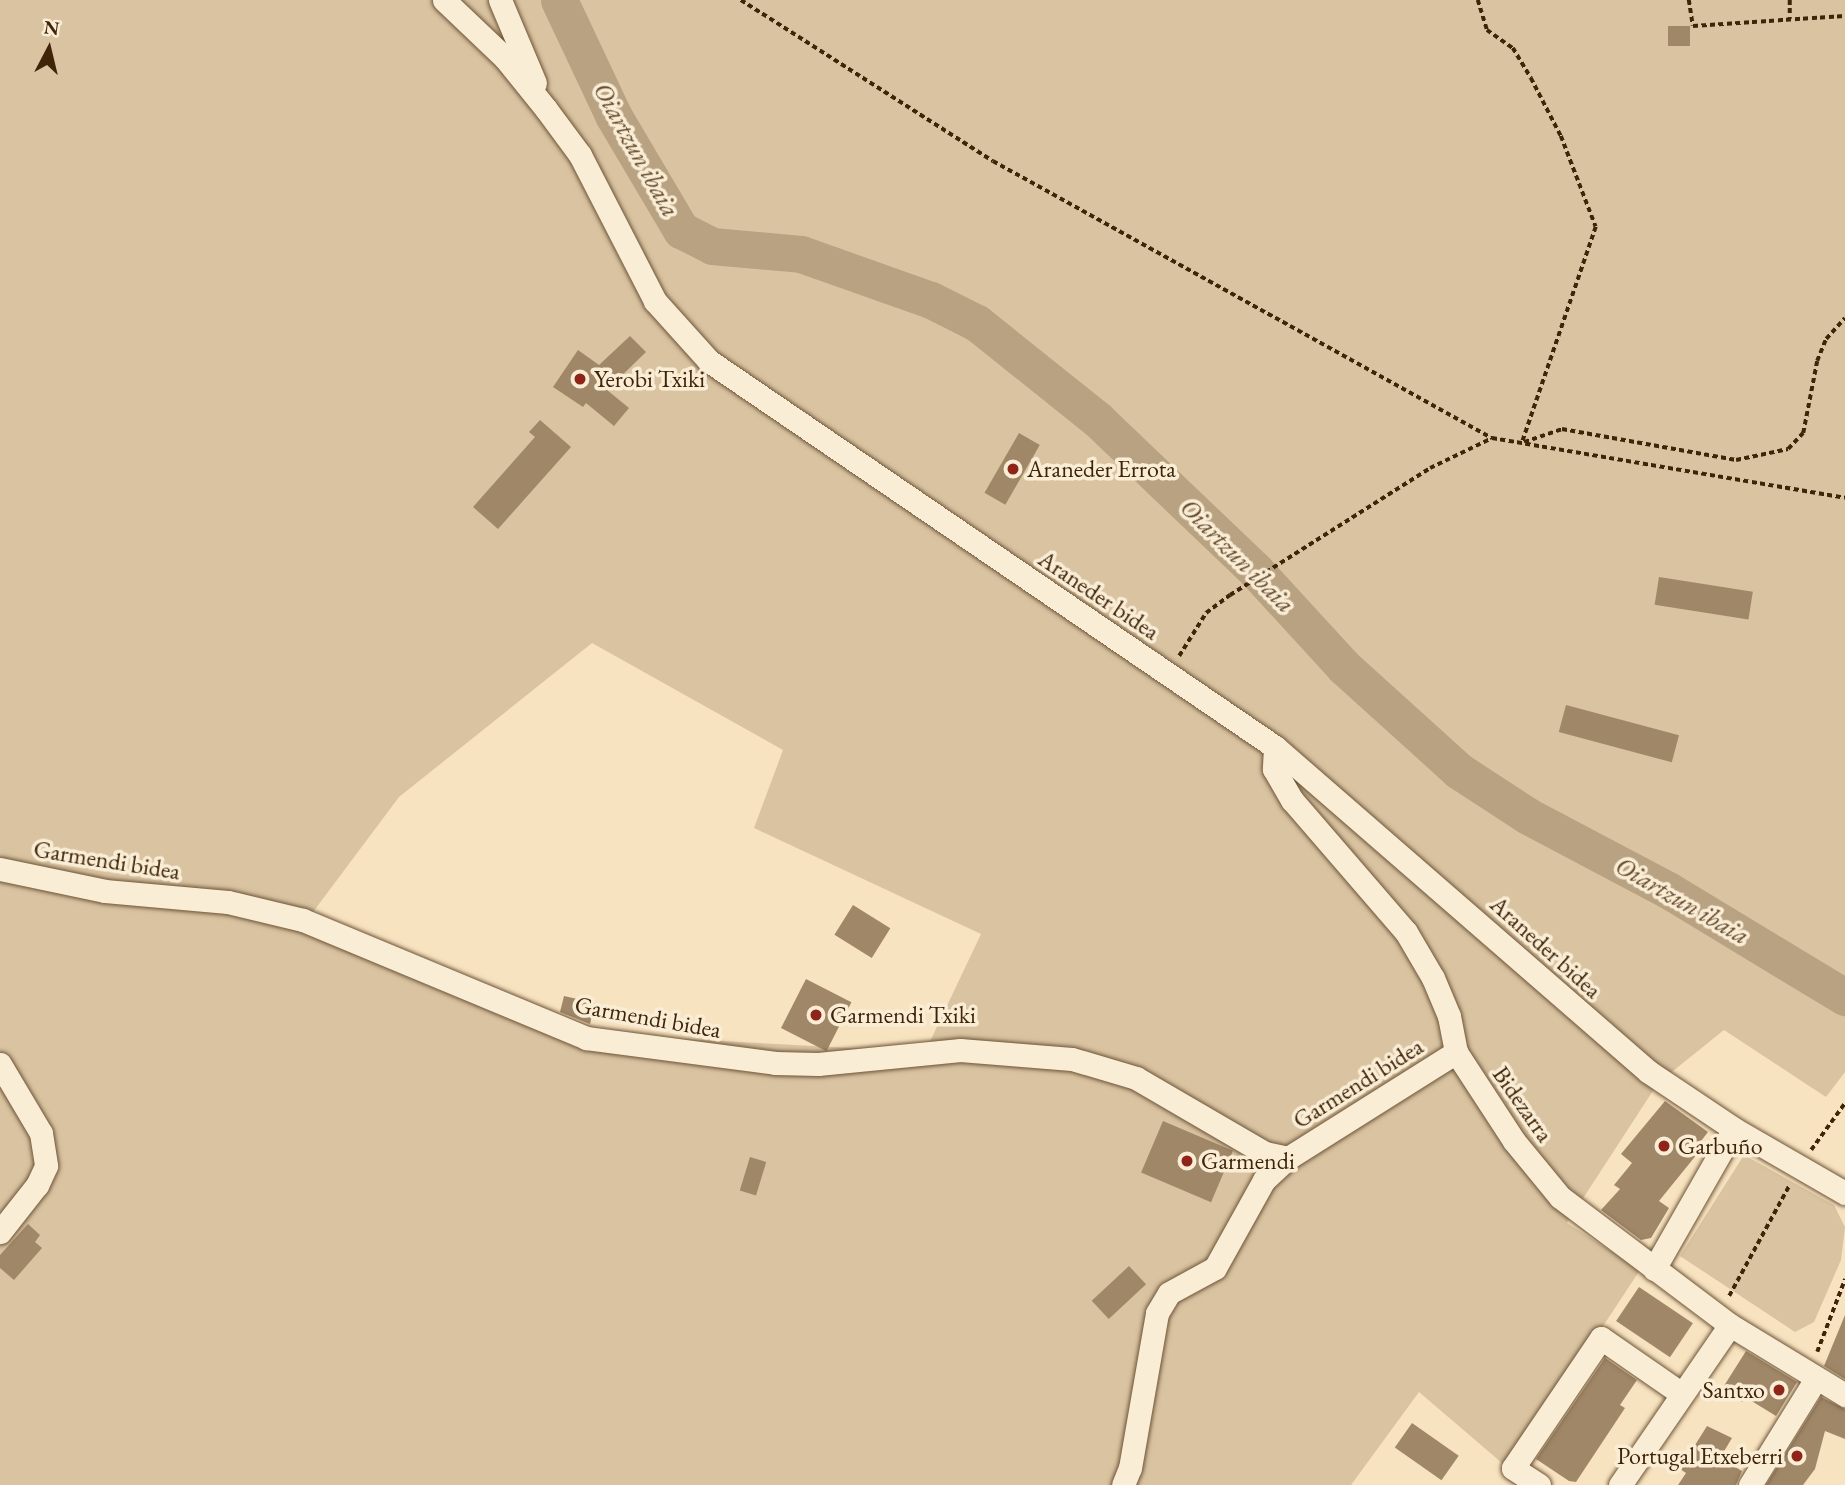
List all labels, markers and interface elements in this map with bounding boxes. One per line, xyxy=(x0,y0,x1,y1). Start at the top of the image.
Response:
north arrow xyxy=(14,14,84,84)
text: N xyxy=(42,14,61,41)
water label: Oiartzun ibaia xyxy=(586,77,686,223)
place label: Yerobi Txiki xyxy=(594,365,705,393)
marker: Yerobi Txiki xyxy=(572,371,588,387)
place label: Araneder Errota xyxy=(1027,455,1176,483)
marker: Araneder Errota xyxy=(1005,461,1021,477)
water label: Oiartzun ibaia xyxy=(1173,492,1301,620)
street label: Araneder bidea xyxy=(1033,544,1165,646)
street label: Garmendi bidea xyxy=(32,834,182,886)
water label: Oiartzun ibaia xyxy=(1610,850,1754,952)
street label: Araneder bidea xyxy=(1484,890,1608,1004)
street label: Garmendi bidea xyxy=(573,990,723,1044)
place label: Garmendi Txiki xyxy=(830,1001,976,1029)
marker: Garmendi Txiki xyxy=(808,1007,824,1023)
street label: Garmendi bidea xyxy=(1288,1032,1428,1134)
street label: Bidezarra xyxy=(1487,1061,1559,1147)
place label: Garbuño xyxy=(1678,1132,1763,1160)
marker: Garbuño xyxy=(1656,1138,1672,1154)
place label: Garmendi xyxy=(1201,1147,1295,1175)
marker: Garmendi xyxy=(1179,1153,1195,1169)
place label: Santxo xyxy=(1702,1376,1765,1404)
marker: Santxo xyxy=(1771,1382,1787,1398)
place label: Portugal Etxeberri xyxy=(1617,1442,1783,1470)
marker: Portugal Etxeberri xyxy=(1789,1448,1805,1464)

